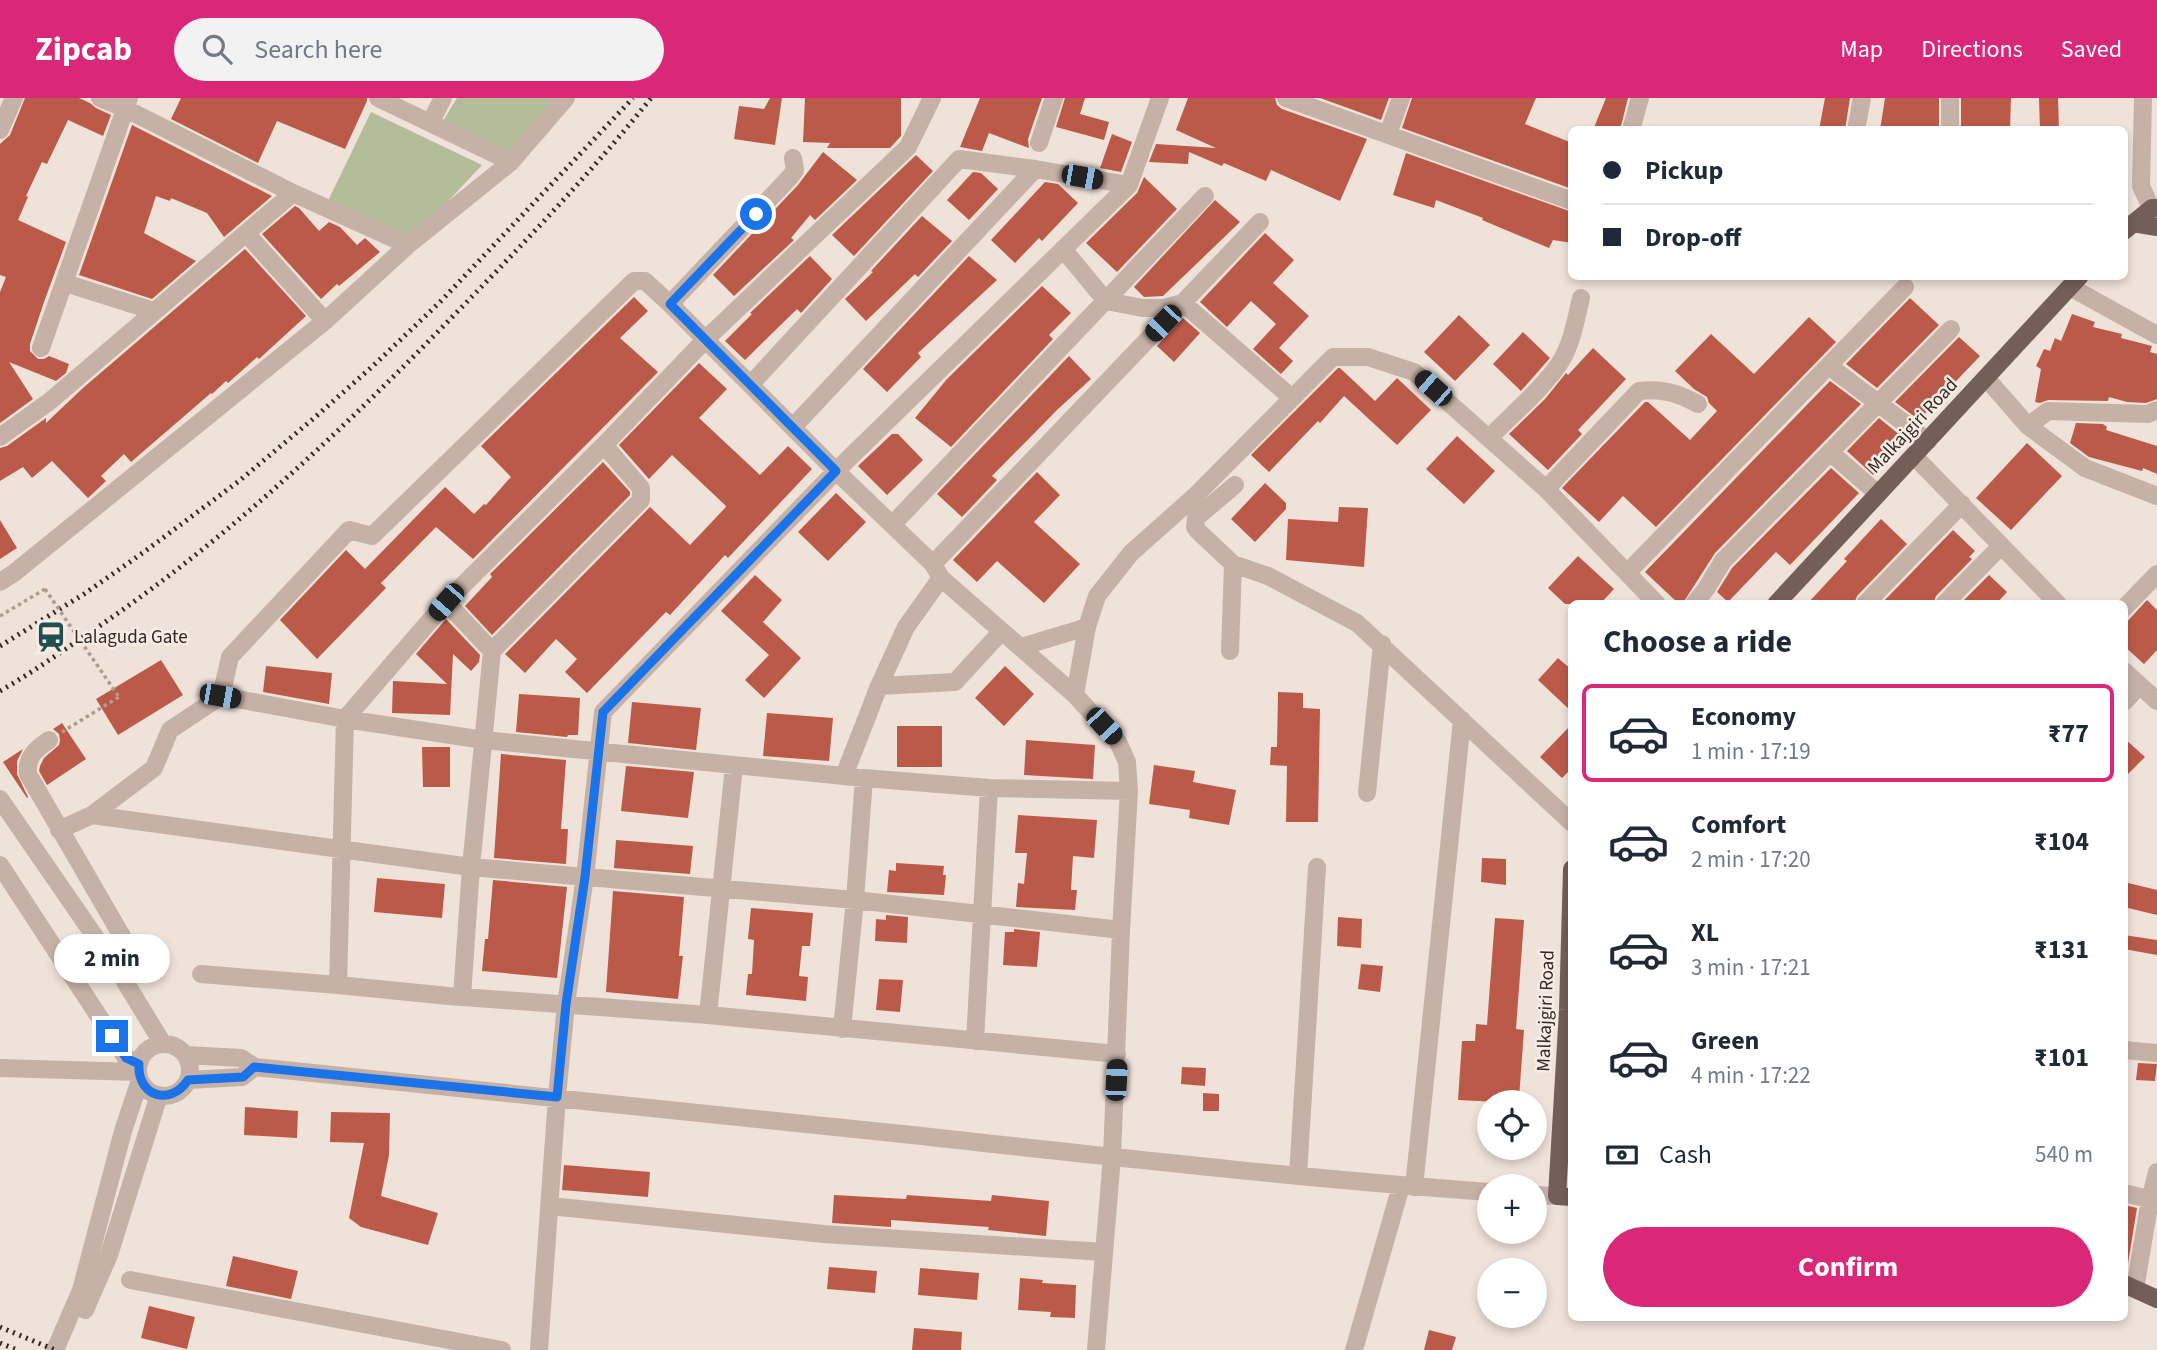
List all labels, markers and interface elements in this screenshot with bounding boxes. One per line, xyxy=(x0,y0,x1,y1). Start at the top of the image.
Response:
search box xyxy=(174,18,664,81)
text: Zipcab xyxy=(35,26,132,73)
icon: search xyxy=(198,30,236,68)
text: Search here xyxy=(254,31,382,68)
text: Map xyxy=(1840,32,1883,67)
text: Directions xyxy=(1921,32,2023,67)
text: Saved xyxy=(2061,32,2122,67)
text: Pickup xyxy=(1645,152,1723,189)
car xyxy=(1060,163,1105,191)
route start xyxy=(740,198,772,230)
text: Drop-off xyxy=(1645,219,1741,256)
car xyxy=(1141,301,1186,345)
car xyxy=(1411,366,1456,410)
street label: Malkajgiri Road xyxy=(1862,372,1964,480)
car xyxy=(425,579,468,625)
text: Choose a ride xyxy=(1603,619,1792,665)
station icon: Lalaguda Gate xyxy=(34,620,68,654)
place label: Lalaguda Gate xyxy=(74,624,188,651)
car xyxy=(198,682,243,710)
text: Economy xyxy=(1691,698,1796,735)
icon: car xyxy=(1607,702,1670,765)
car xyxy=(1082,703,1127,749)
text: ₹77 xyxy=(2048,715,2089,752)
text: 1 min · 17:19 xyxy=(1691,735,1811,768)
text: Comfort xyxy=(1691,806,1786,843)
icon: car xyxy=(1607,810,1670,873)
text: ₹104 xyxy=(2034,823,2089,860)
text: 2 min · 17:20 xyxy=(1691,843,1811,876)
text: XL xyxy=(1691,914,1719,951)
icon: car xyxy=(1607,918,1670,981)
text: ₹131 xyxy=(2034,931,2089,968)
callout: 2 min xyxy=(54,934,170,984)
text: 2 min xyxy=(84,942,140,975)
street label: Malkajgiri Road xyxy=(1530,950,1562,1072)
text: 3 min · 17:21 xyxy=(1691,951,1811,984)
route end xyxy=(96,1020,128,1052)
text: Green xyxy=(1691,1022,1759,1059)
icon: car xyxy=(1607,1026,1670,1089)
text: ₹101 xyxy=(2034,1039,2089,1076)
car xyxy=(1105,1058,1128,1102)
text: 4 min · 17:22 xyxy=(1691,1059,1811,1092)
map controls xyxy=(1477,1090,1547,1328)
button: locate xyxy=(1477,1090,1547,1160)
icon: cash xyxy=(1603,1136,1641,1174)
text: Cash xyxy=(1659,1136,1712,1173)
text: 540 m xyxy=(2035,1138,2093,1171)
button: + xyxy=(1477,1174,1547,1244)
button: Confirm xyxy=(1603,1227,2093,1307)
button: − xyxy=(1477,1258,1547,1328)

